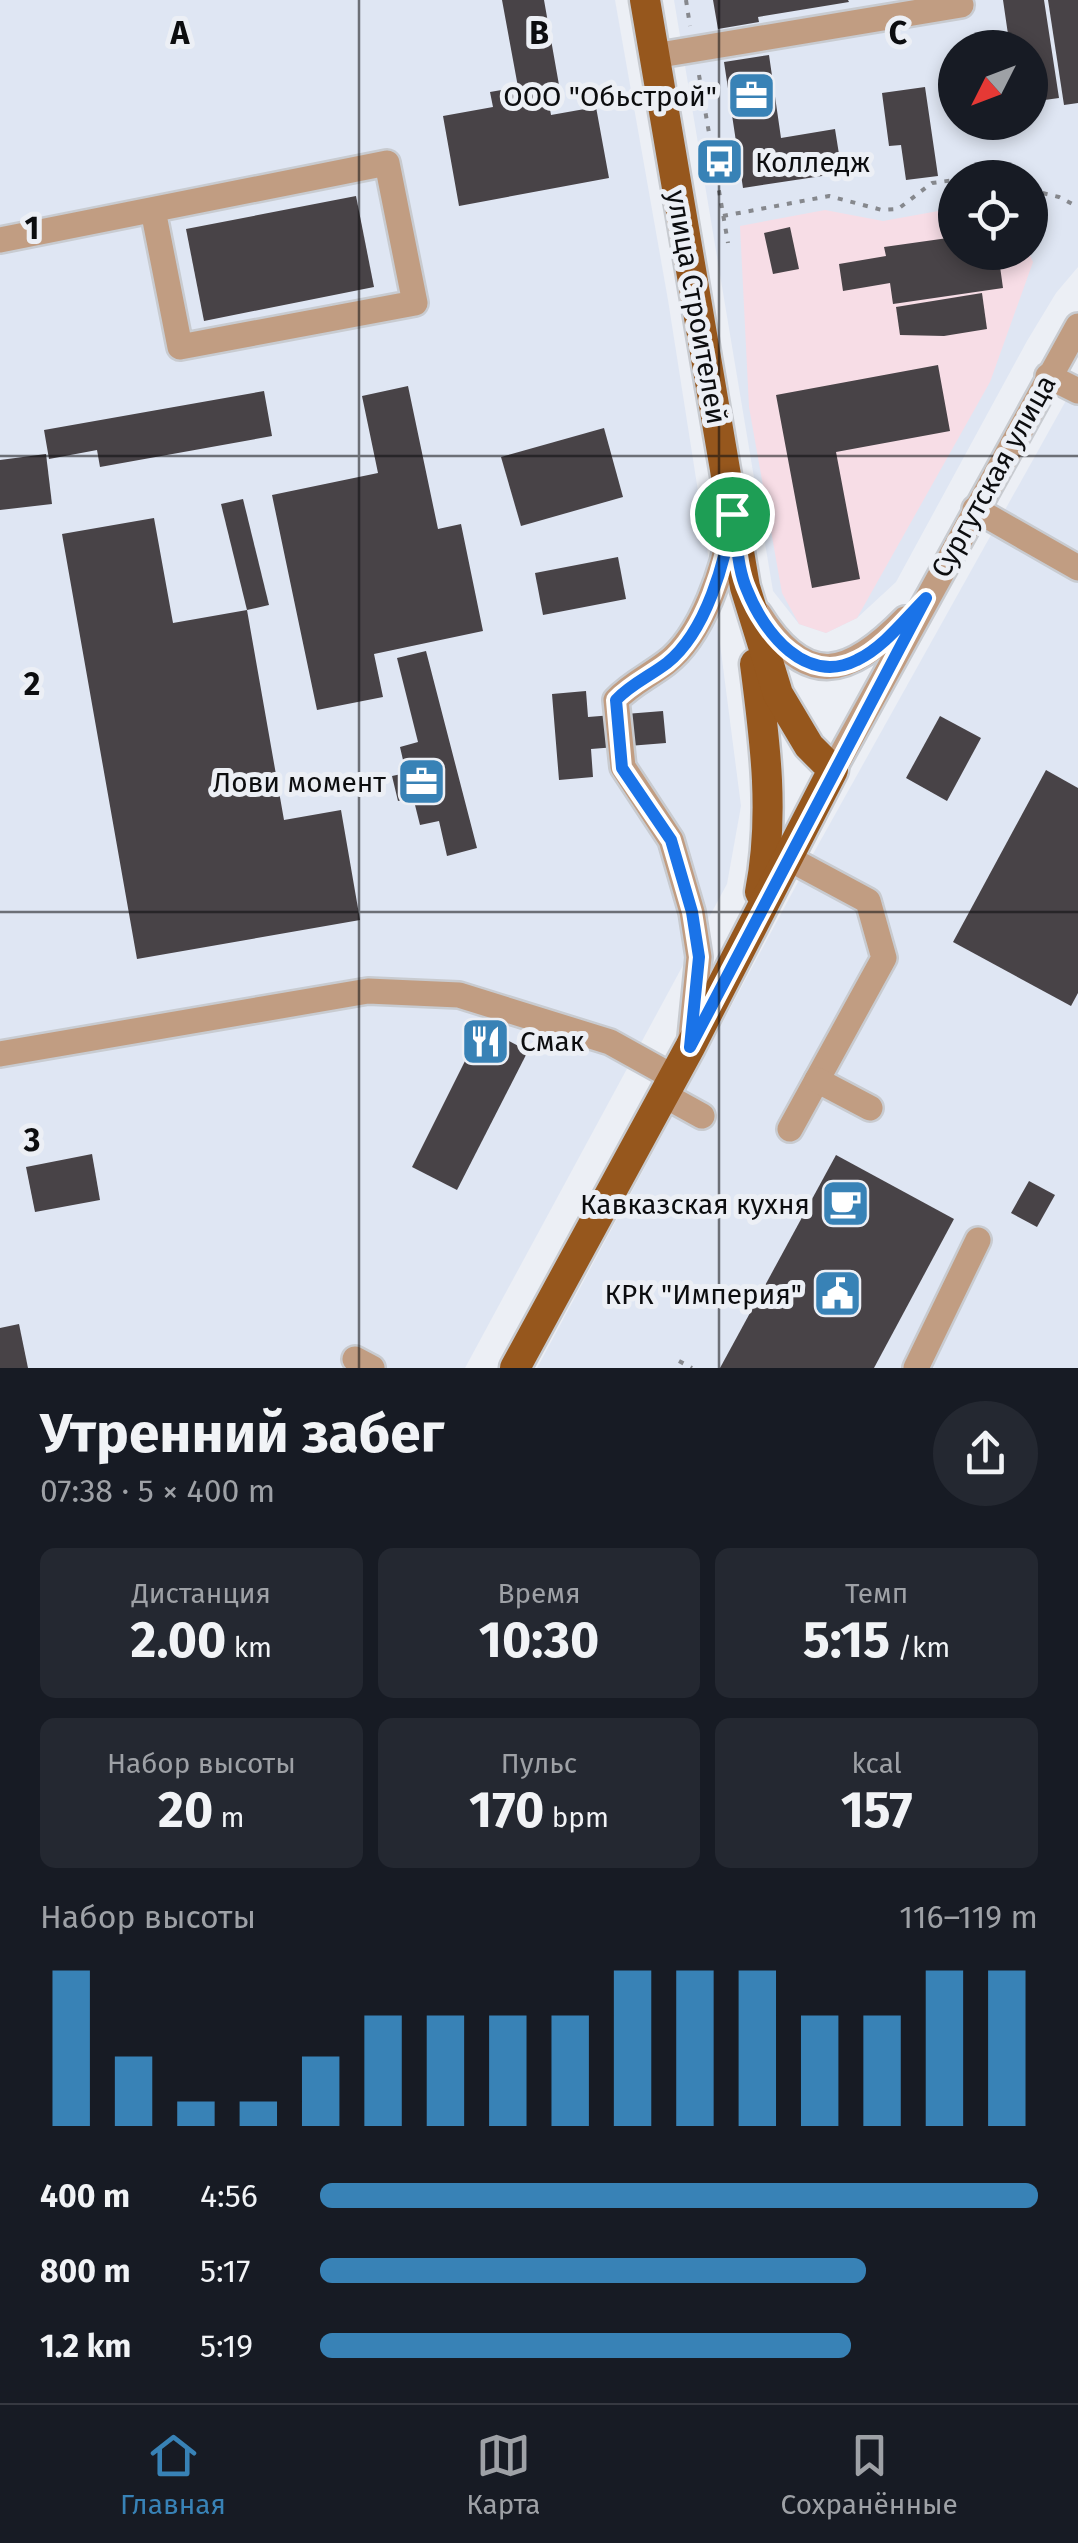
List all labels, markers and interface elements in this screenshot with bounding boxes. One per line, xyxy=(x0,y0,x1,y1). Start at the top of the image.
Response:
text: A xyxy=(170,14,191,52)
text: B xyxy=(529,14,549,52)
text: C xyxy=(889,14,908,52)
north arrow xyxy=(938,30,1048,140)
map controls xyxy=(938,30,1048,270)
office icon: ООО "Обьстрой" xyxy=(726,70,778,122)
place label: ООО "Обьстрой" xyxy=(503,80,717,113)
bus stop icon: Колледж xyxy=(694,136,746,188)
place label: Колледж xyxy=(755,146,870,179)
button: locate xyxy=(938,160,1048,270)
street label: улица Строителей xyxy=(660,187,733,427)
text: 1 xyxy=(25,209,39,247)
street label: Сургутская улица xyxy=(924,369,1063,583)
pin xyxy=(690,472,775,557)
icon: arrive xyxy=(705,487,760,542)
text: 2 xyxy=(24,665,40,703)
office icon: Лови момент xyxy=(395,756,447,808)
place label: Лови момент xyxy=(213,766,386,799)
restaurant icon: Смак xyxy=(459,1015,511,1067)
place label: Смак xyxy=(520,1025,585,1058)
text: 3 xyxy=(23,1121,40,1159)
cafe icon: Кавказская кухня xyxy=(819,1178,871,1230)
place label: Кавказская кухня xyxy=(580,1188,810,1221)
public building icon: КРК "Империя" xyxy=(811,1268,863,1320)
place label: КРК "Империя" xyxy=(604,1278,802,1311)
text: Утренний забег xyxy=(40,1401,444,1467)
button: share xyxy=(933,1401,1038,1506)
text: 07:38 · 5 × 400 m xyxy=(40,1472,275,1510)
text: Дистанция xyxy=(132,1577,271,1610)
text: Время xyxy=(497,1577,581,1610)
text: Темп xyxy=(845,1577,908,1610)
text: 2.00 xyxy=(131,1610,226,1670)
text: 10:30 xyxy=(479,1610,599,1670)
text: 5:15 xyxy=(803,1610,890,1670)
text: km xyxy=(226,1631,272,1664)
text: /km xyxy=(890,1631,950,1664)
text: Набор высоты xyxy=(107,1747,296,1780)
text: Пульс xyxy=(501,1747,577,1780)
text: kcal xyxy=(851,1747,902,1780)
text: 20 xyxy=(158,1780,213,1840)
text: 170 xyxy=(469,1780,544,1840)
text: 157 xyxy=(841,1780,913,1840)
text: m xyxy=(213,1801,245,1834)
text: bpm xyxy=(544,1801,609,1834)
text: Набор высоты xyxy=(40,1898,256,1936)
text: 116–119 m xyxy=(899,1898,1038,1936)
text: 400 m xyxy=(40,2177,130,2215)
text: 4:56 xyxy=(200,2177,258,2215)
text: 800 m xyxy=(40,2252,131,2290)
text: 5:17 xyxy=(200,2252,251,2290)
text: 1.2 km xyxy=(40,2327,131,2365)
text: 5:19 xyxy=(200,2327,253,2365)
tab: Главная xyxy=(120,2428,226,2521)
tab: Карта xyxy=(466,2428,540,2521)
tab: Сохранённые xyxy=(781,2428,958,2521)

